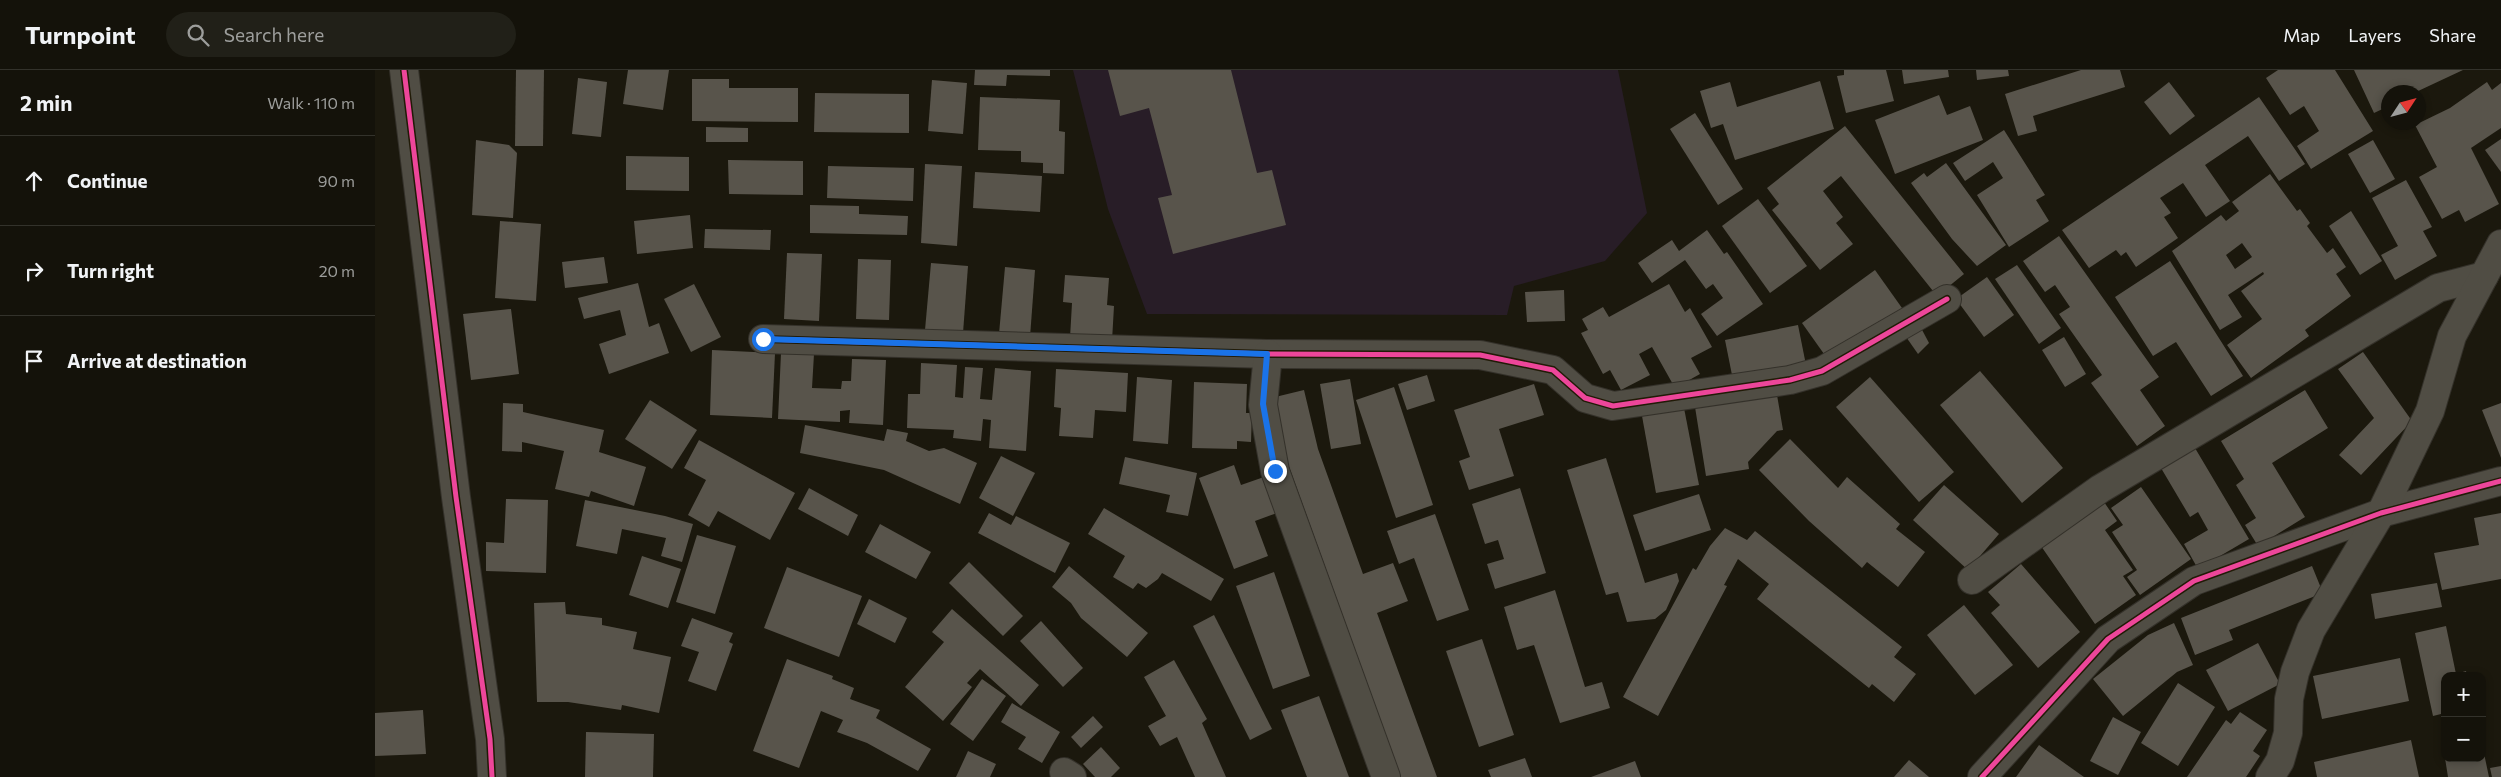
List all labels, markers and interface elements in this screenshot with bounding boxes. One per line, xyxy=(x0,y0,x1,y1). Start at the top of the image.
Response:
search box xyxy=(166,12,516,57)
text: Turnpoint xyxy=(25,20,136,49)
icon: search xyxy=(184,21,212,49)
text: Search here xyxy=(224,23,324,46)
text: Map xyxy=(2283,24,2320,46)
text: Layers xyxy=(2348,24,2401,46)
text: Share xyxy=(2429,24,2476,46)
north arrow xyxy=(2381,85,2426,130)
text: 2 min xyxy=(20,90,72,115)
text: Walk · 110 m xyxy=(267,93,355,112)
icon: ahead xyxy=(20,167,48,195)
text: Continue xyxy=(67,169,147,192)
text: 90 m xyxy=(318,171,355,190)
icon: right xyxy=(20,257,48,285)
text: Turn right xyxy=(67,259,154,282)
text: 20 m xyxy=(319,261,355,280)
route start xyxy=(752,328,775,351)
icon: arrive xyxy=(20,347,48,375)
text: Arrive at destination xyxy=(67,349,247,372)
route end xyxy=(1264,460,1287,483)
map controls xyxy=(2441,672,2486,762)
button: + xyxy=(2441,672,2486,717)
button: − xyxy=(2441,717,2486,762)

